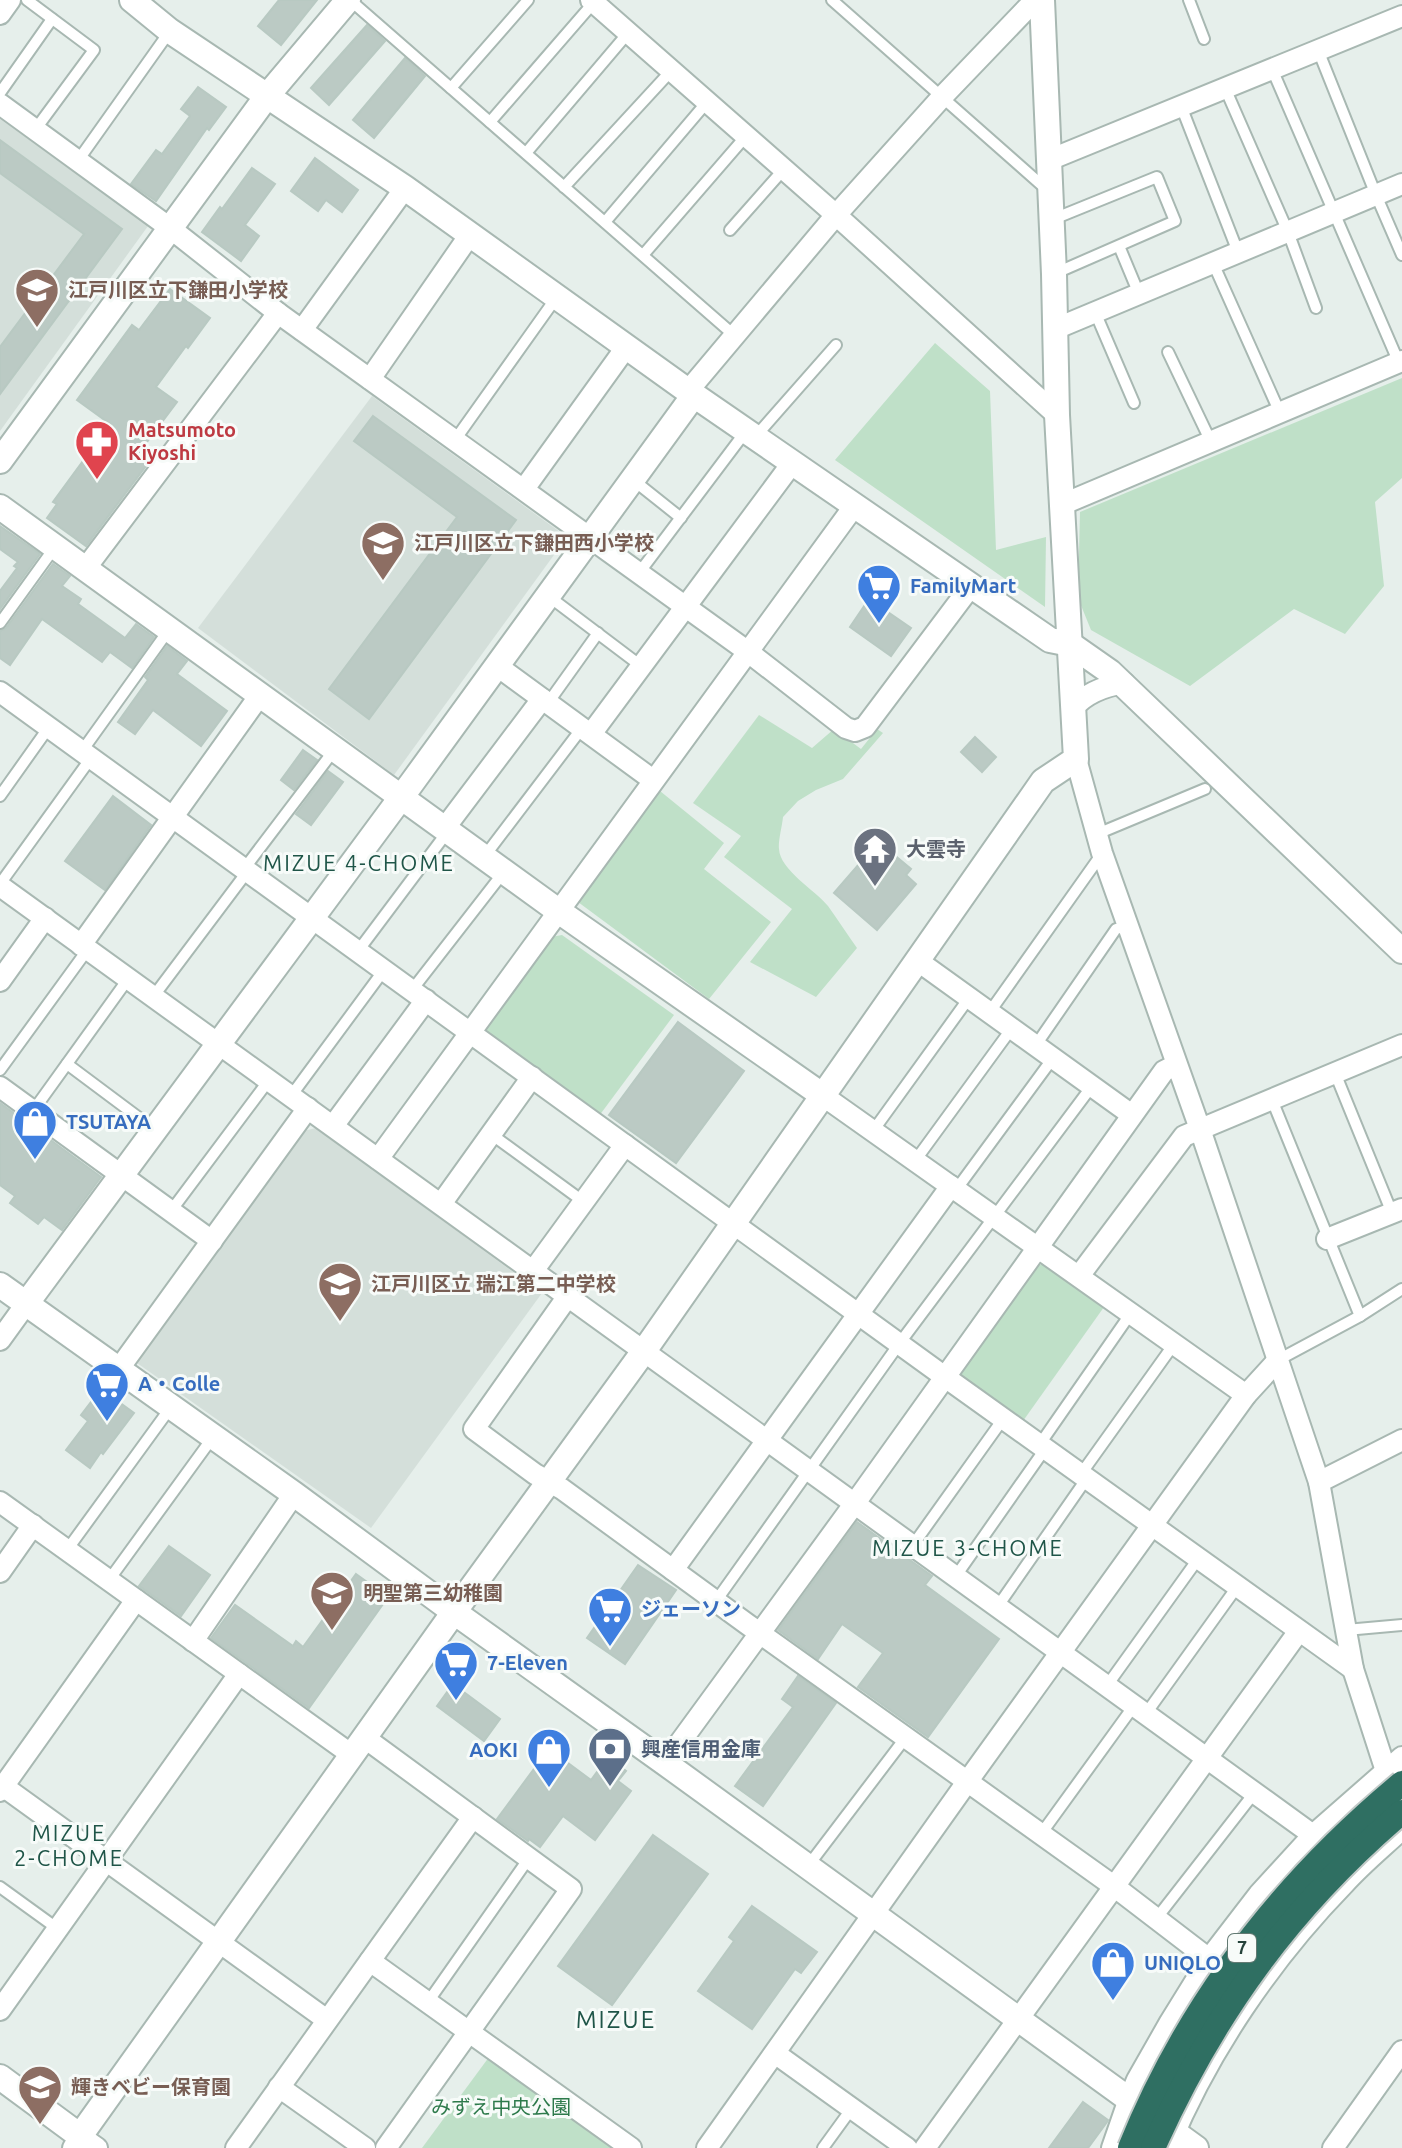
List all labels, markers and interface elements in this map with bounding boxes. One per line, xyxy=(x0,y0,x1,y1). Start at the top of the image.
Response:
school or university icon: 江戸川区立下鎌田小学校 xyxy=(13,266,61,329)
place label: 江戸川区立下鎌田小学校 xyxy=(68,278,288,301)
pharmacy icon: Matsumoto Kiyoshi xyxy=(73,418,121,481)
place label: Matsumoto Kiyoshi xyxy=(128,418,236,464)
school or university icon: 江戸川区立下鎌田西小学校 xyxy=(359,519,407,582)
place label: 江戸川区立下鎌田西小学校 xyxy=(414,531,654,554)
supermarket icon: FamilyMart xyxy=(855,562,903,625)
place label: FamilyMart xyxy=(910,574,1017,597)
temple icon: 大雲寺 xyxy=(851,825,899,888)
place label: 大雲寺 xyxy=(906,837,966,860)
district label: MIZUE 4-CHOME xyxy=(263,850,455,875)
shop icon: TSUTAYA xyxy=(11,1098,59,1161)
place label: TSUTAYA xyxy=(66,1110,151,1133)
school or university icon: 江戸川区立 瑞江第二中学校 xyxy=(316,1260,364,1323)
place label: 江戸川区立 瑞江第二中学校 xyxy=(371,1272,616,1295)
supermarket icon: A・Colle xyxy=(83,1360,131,1423)
place label: A・Colle xyxy=(138,1372,220,1395)
district label: MIZUE 3-CHOME xyxy=(872,1535,1064,1560)
school or university icon: 明聖第三幼稚園 xyxy=(308,1569,356,1632)
place label: 明聖第三幼稚園 xyxy=(363,1581,503,1604)
supermarket icon: ジェーソン xyxy=(586,1585,634,1648)
place label: ジェーソン xyxy=(641,1597,741,1620)
supermarket icon: 7-Eleven xyxy=(432,1639,480,1702)
place label: 7-Eleven xyxy=(487,1651,568,1674)
bank icon: 興産信用金庫 xyxy=(586,1725,634,1788)
shop icon: AOKI xyxy=(525,1726,573,1789)
place label: 興産信用金庫 xyxy=(641,1737,761,1760)
place label: AOKI xyxy=(469,1738,518,1761)
district label: MIZUE 2-CHOME xyxy=(14,1820,124,1870)
road number: 7 xyxy=(1228,1934,1256,1962)
shop icon: UNIQLO xyxy=(1089,1939,1137,2002)
place label: UNIQLO xyxy=(1144,1951,1221,1974)
district label: MIZUE xyxy=(576,2006,656,2033)
school or university icon: 輝きベビー保育園 xyxy=(16,2063,64,2126)
place label: 輝きベビー保育園 xyxy=(71,2075,231,2098)
park label: みずえ中央公園 xyxy=(431,2095,571,2118)

